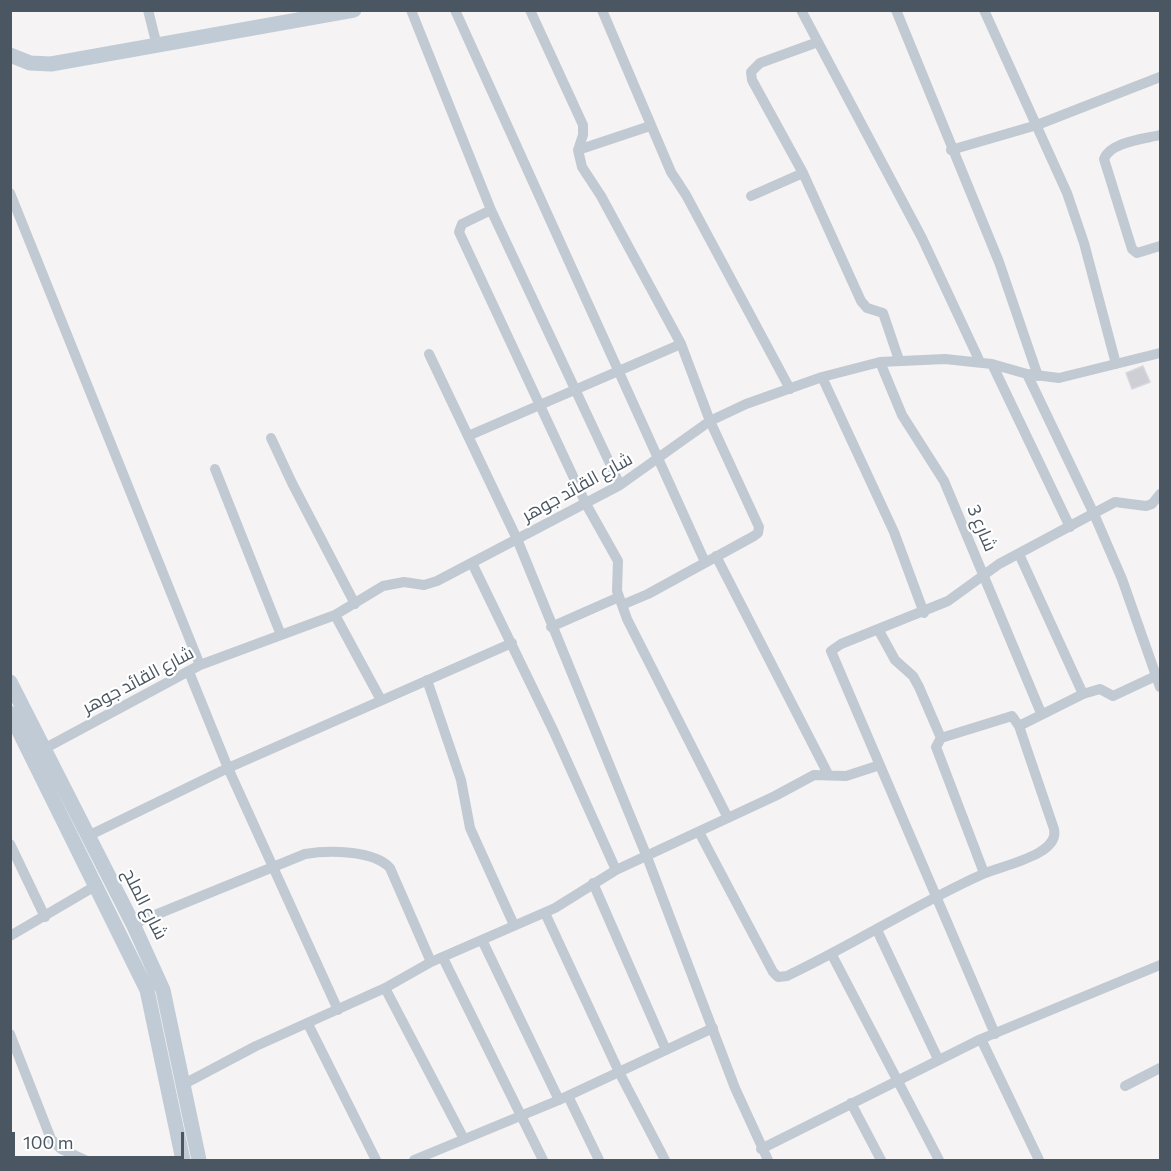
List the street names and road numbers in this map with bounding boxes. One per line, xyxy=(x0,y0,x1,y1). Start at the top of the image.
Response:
street label: شارع القائد جوهر xyxy=(518,448,636,526)
street label: شارع 3 xyxy=(963,501,1001,555)
street label: شارع القائد جوهر xyxy=(79,642,197,718)
street label: شارع الملح xyxy=(118,865,172,943)

